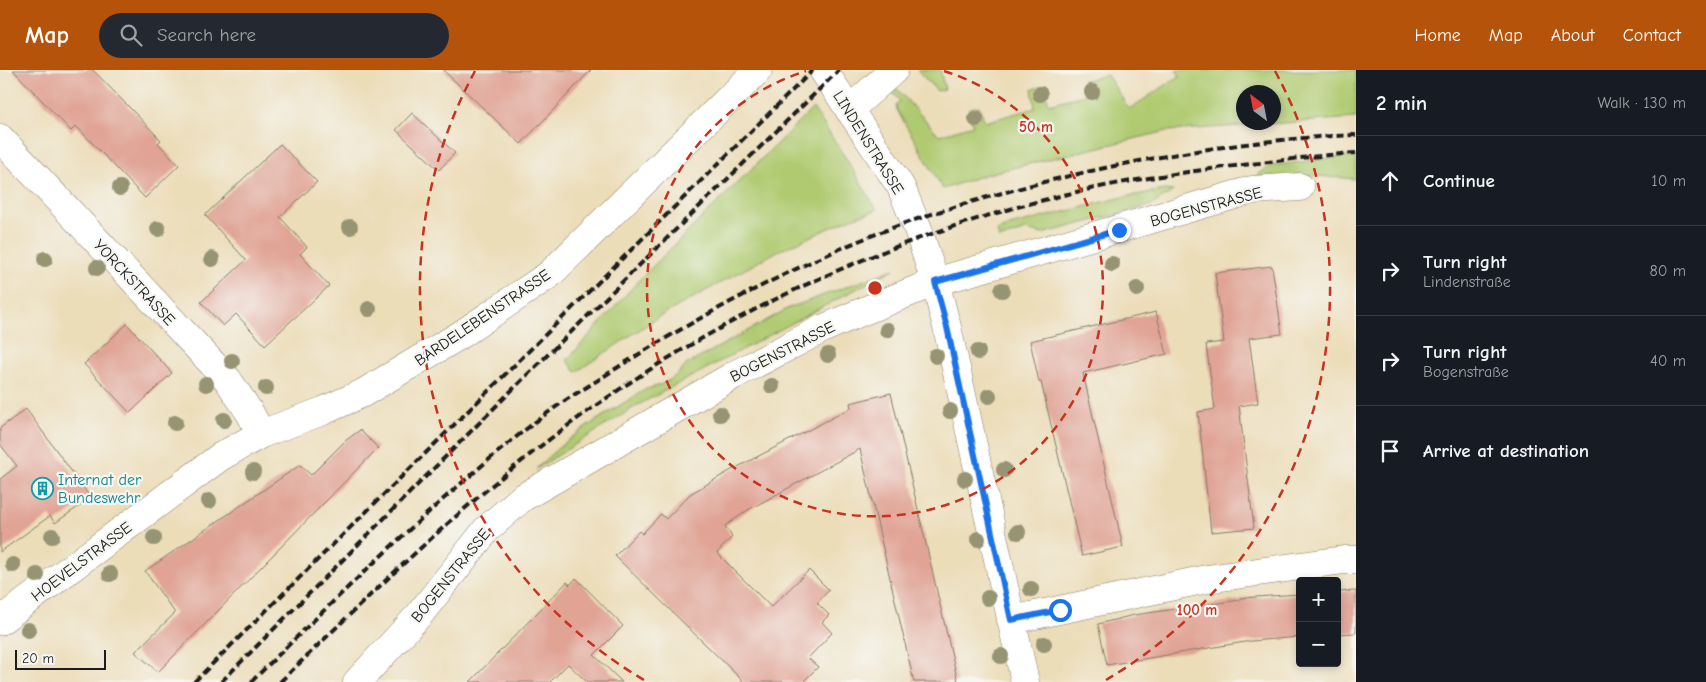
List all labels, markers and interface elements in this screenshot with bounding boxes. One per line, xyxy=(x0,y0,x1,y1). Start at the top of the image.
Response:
search box xyxy=(99,13,449,58)
text: Map xyxy=(25,21,69,49)
icon: search xyxy=(117,21,145,49)
text: Search here xyxy=(157,24,256,46)
text: Home xyxy=(1414,25,1461,46)
text: Map xyxy=(1489,25,1523,46)
text: About xyxy=(1551,25,1595,46)
text: Contact xyxy=(1623,25,1681,46)
north arrow xyxy=(1236,85,1281,130)
street label: LINDENSTRASSE xyxy=(829,88,907,198)
text: 2 min xyxy=(1376,91,1427,115)
text: Walk · 130 m xyxy=(1597,94,1686,112)
text: 50 m xyxy=(1019,118,1053,136)
icon: ahead xyxy=(1376,167,1404,195)
text: Continue xyxy=(1423,170,1495,192)
text: 10 m xyxy=(1651,172,1686,190)
street label: BOGENSTRASSE xyxy=(1148,183,1265,231)
route end xyxy=(1108,219,1131,242)
street label: YORCKSTRASSE xyxy=(90,236,179,330)
text: Turn right xyxy=(1423,251,1507,273)
icon: right xyxy=(1376,257,1404,285)
text: 80 m xyxy=(1649,262,1686,280)
street label: BARDELEBENSTRASSE xyxy=(411,266,554,370)
text: Lindenstraße xyxy=(1423,273,1511,291)
centre of rings xyxy=(866,279,884,297)
street label: BOGENSTRASSE xyxy=(727,318,838,386)
text: Turn right xyxy=(1423,341,1507,363)
icon: right xyxy=(1376,347,1404,375)
text: 40 m xyxy=(1650,352,1686,370)
text: Bogenstraße xyxy=(1423,363,1509,381)
icon: arrive xyxy=(1376,437,1404,465)
text: Arrive at destination xyxy=(1423,440,1589,462)
place label: Internat der Bundeswehr xyxy=(58,471,142,507)
building icon: Internat der Bundeswehr xyxy=(30,476,54,500)
street label: HOEVELSTRASSE xyxy=(28,518,136,605)
street label: BOGENSTRASSE xyxy=(408,525,494,626)
map controls xyxy=(1296,577,1341,667)
button: + xyxy=(1296,577,1341,622)
route start xyxy=(1049,599,1072,622)
text: 100 m xyxy=(1177,601,1217,619)
button: − xyxy=(1296,622,1341,667)
scale bar xyxy=(15,647,106,670)
text: 20 m xyxy=(22,650,54,667)

